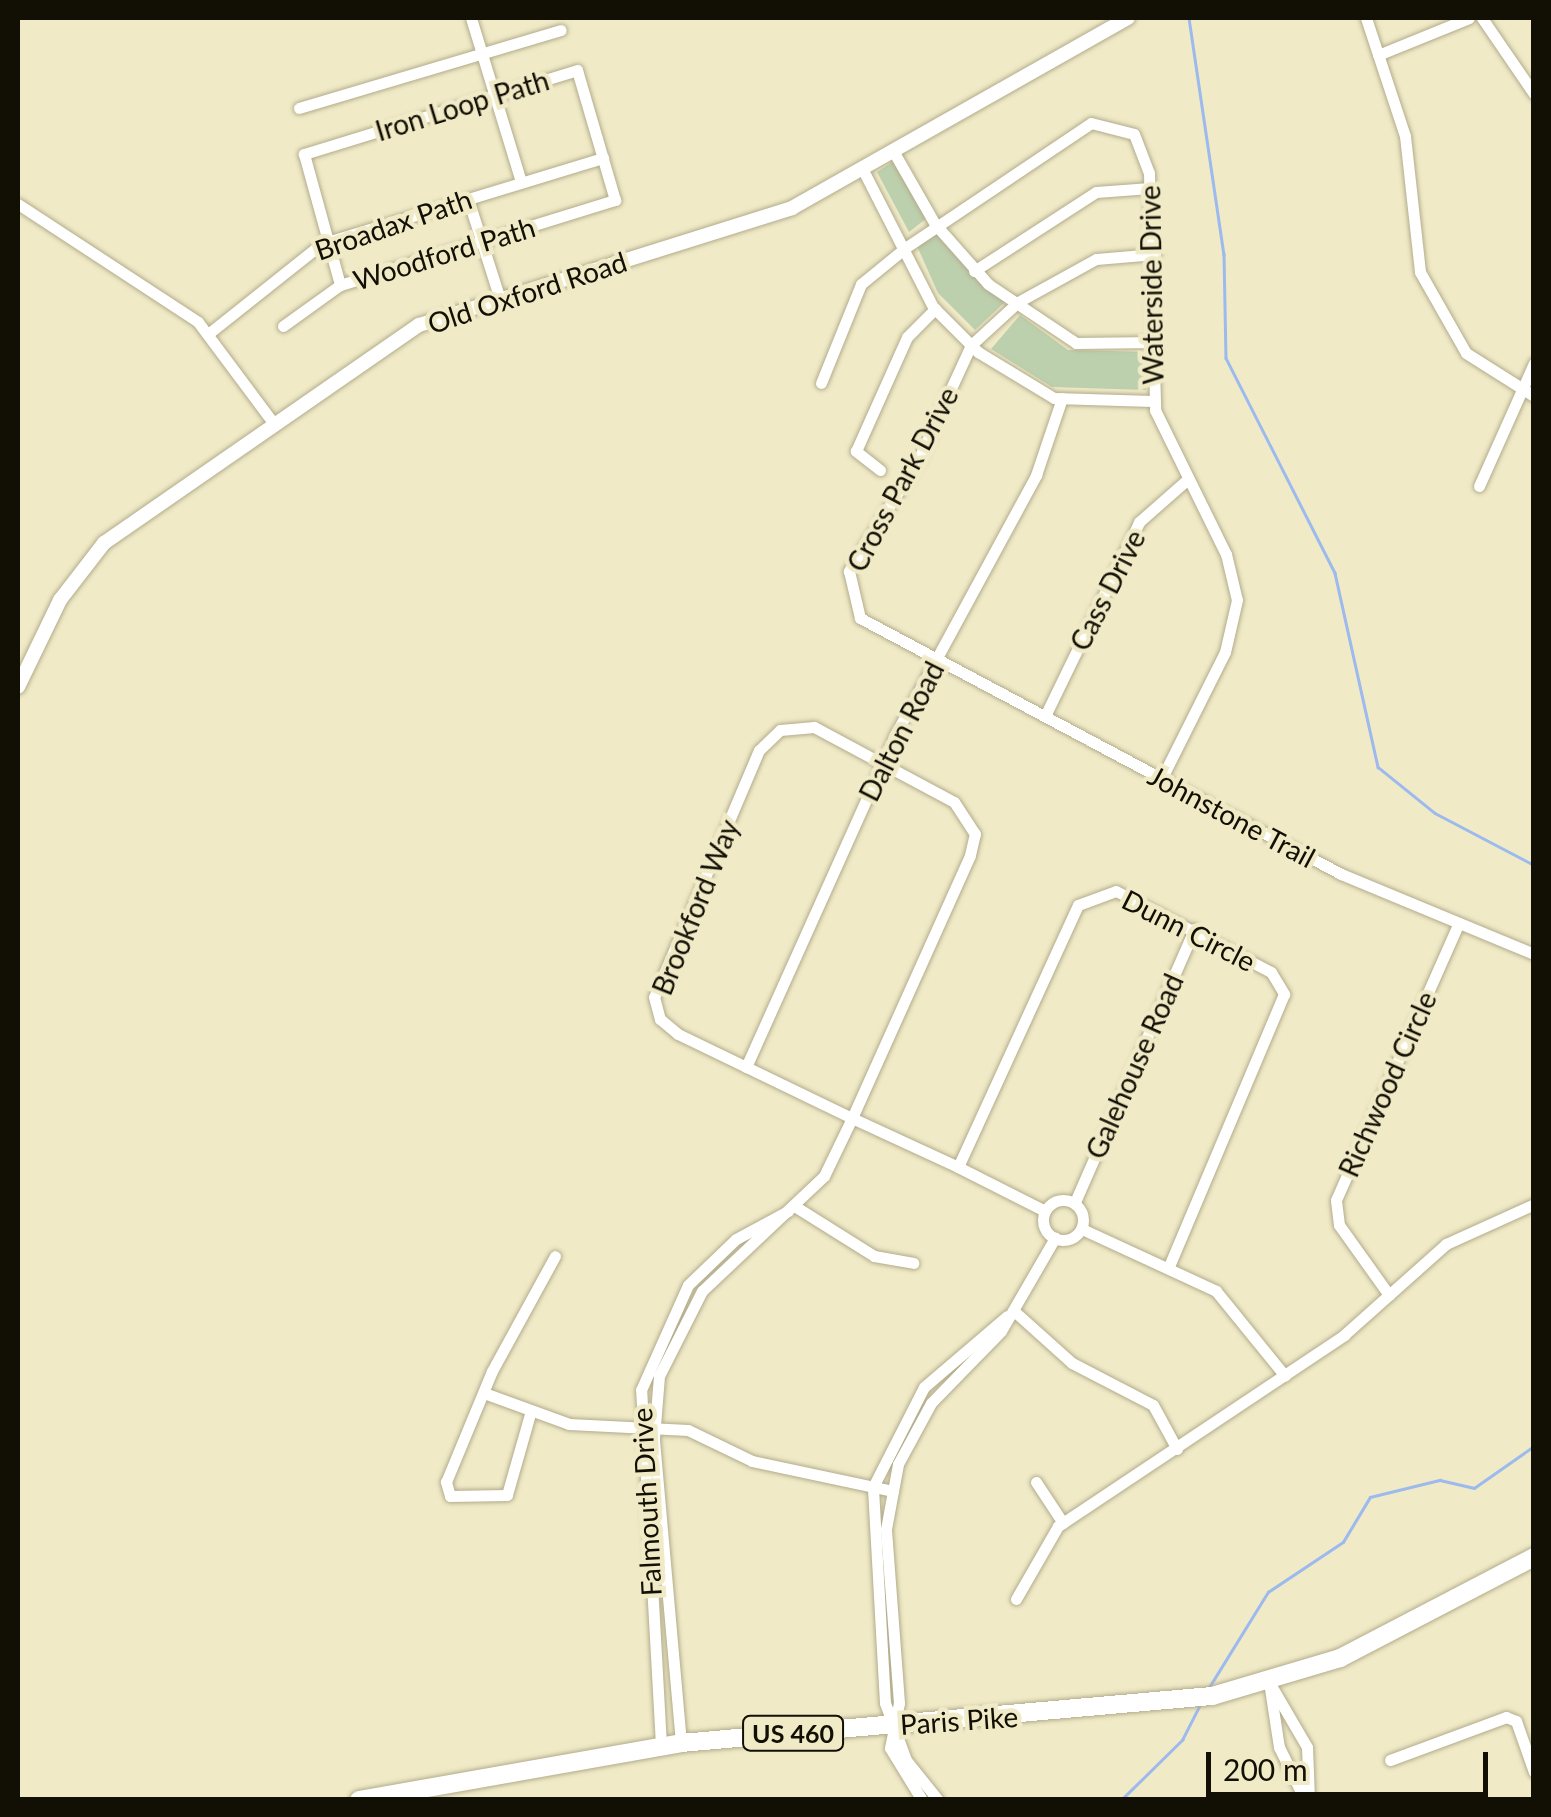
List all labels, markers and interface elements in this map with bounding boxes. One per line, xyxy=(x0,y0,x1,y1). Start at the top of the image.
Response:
street label: Iron Loop Path xyxy=(371,63,553,147)
street label: Broadax Path xyxy=(310,181,476,267)
street label: Waterside Drive xyxy=(1132,185,1170,385)
street label: Woodford Path xyxy=(349,209,539,297)
street label: Old Oxford Road xyxy=(423,244,631,340)
street label: Cross Park Drive xyxy=(839,381,965,577)
street label: Cass Drive xyxy=(1062,524,1152,656)
street label: Dalton Road xyxy=(851,656,951,806)
street label: Johnstone Trail xyxy=(1143,758,1321,874)
street label: Brookford Way xyxy=(644,814,746,1000)
street label: Dunn Circle xyxy=(1117,882,1261,978)
street label: Galehouse Road xyxy=(1078,968,1190,1164)
street label: Richwood Circle xyxy=(1331,986,1443,1182)
street label: Falmouth Drive xyxy=(624,1407,668,1597)
street label: Paris Pike xyxy=(899,1699,1019,1741)
road number: US 460 xyxy=(740,1713,846,1753)
scale bar xyxy=(1211,1732,1494,1794)
text: 200 m xyxy=(1223,1751,1308,1787)

